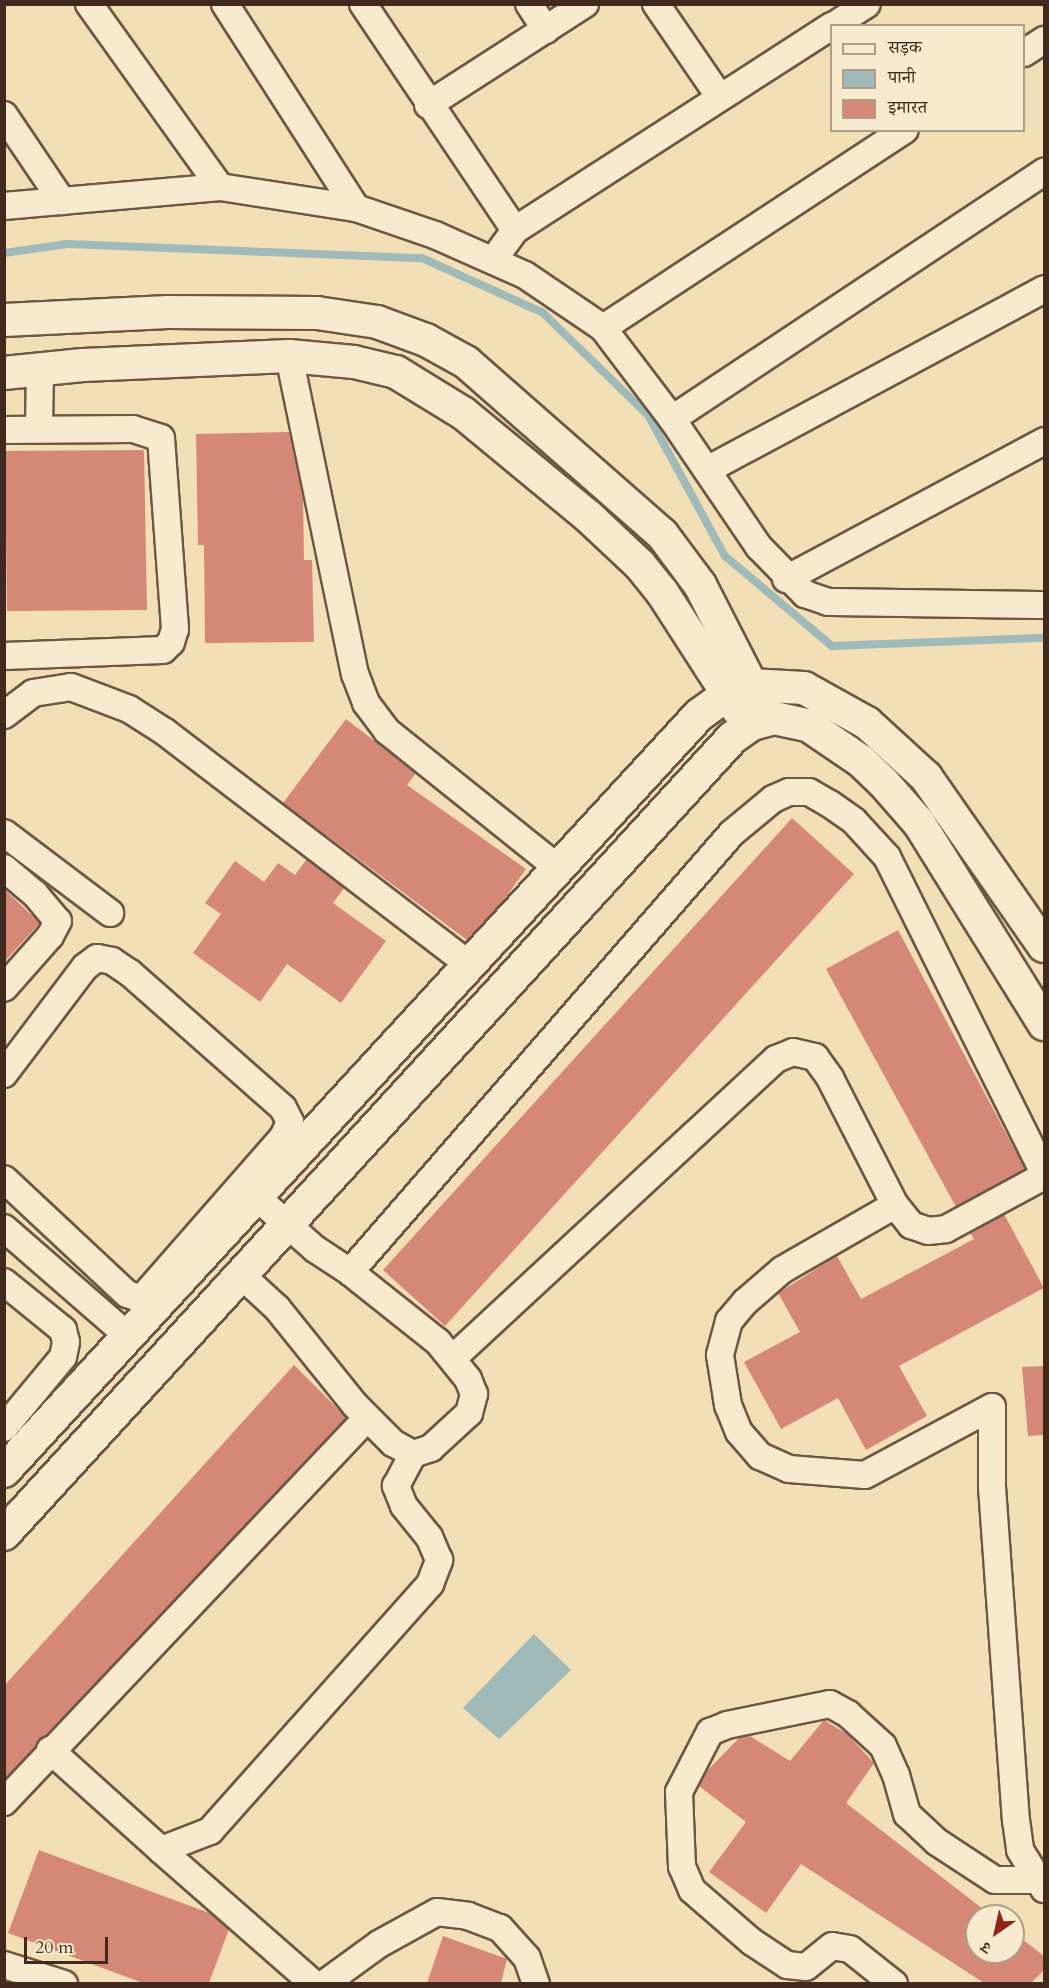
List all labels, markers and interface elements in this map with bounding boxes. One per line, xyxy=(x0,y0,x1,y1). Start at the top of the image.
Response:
legend xyxy=(830,24,1025,132)
text: सड़क xyxy=(888,35,922,60)
text: पानी xyxy=(888,65,915,90)
text: इमारत xyxy=(888,95,927,120)
north arrow xyxy=(965,1904,1025,1964)
scale bar xyxy=(27,1925,111,1963)
text: 20 m xyxy=(35,1935,74,1960)
text: उ xyxy=(977,1936,996,1959)

